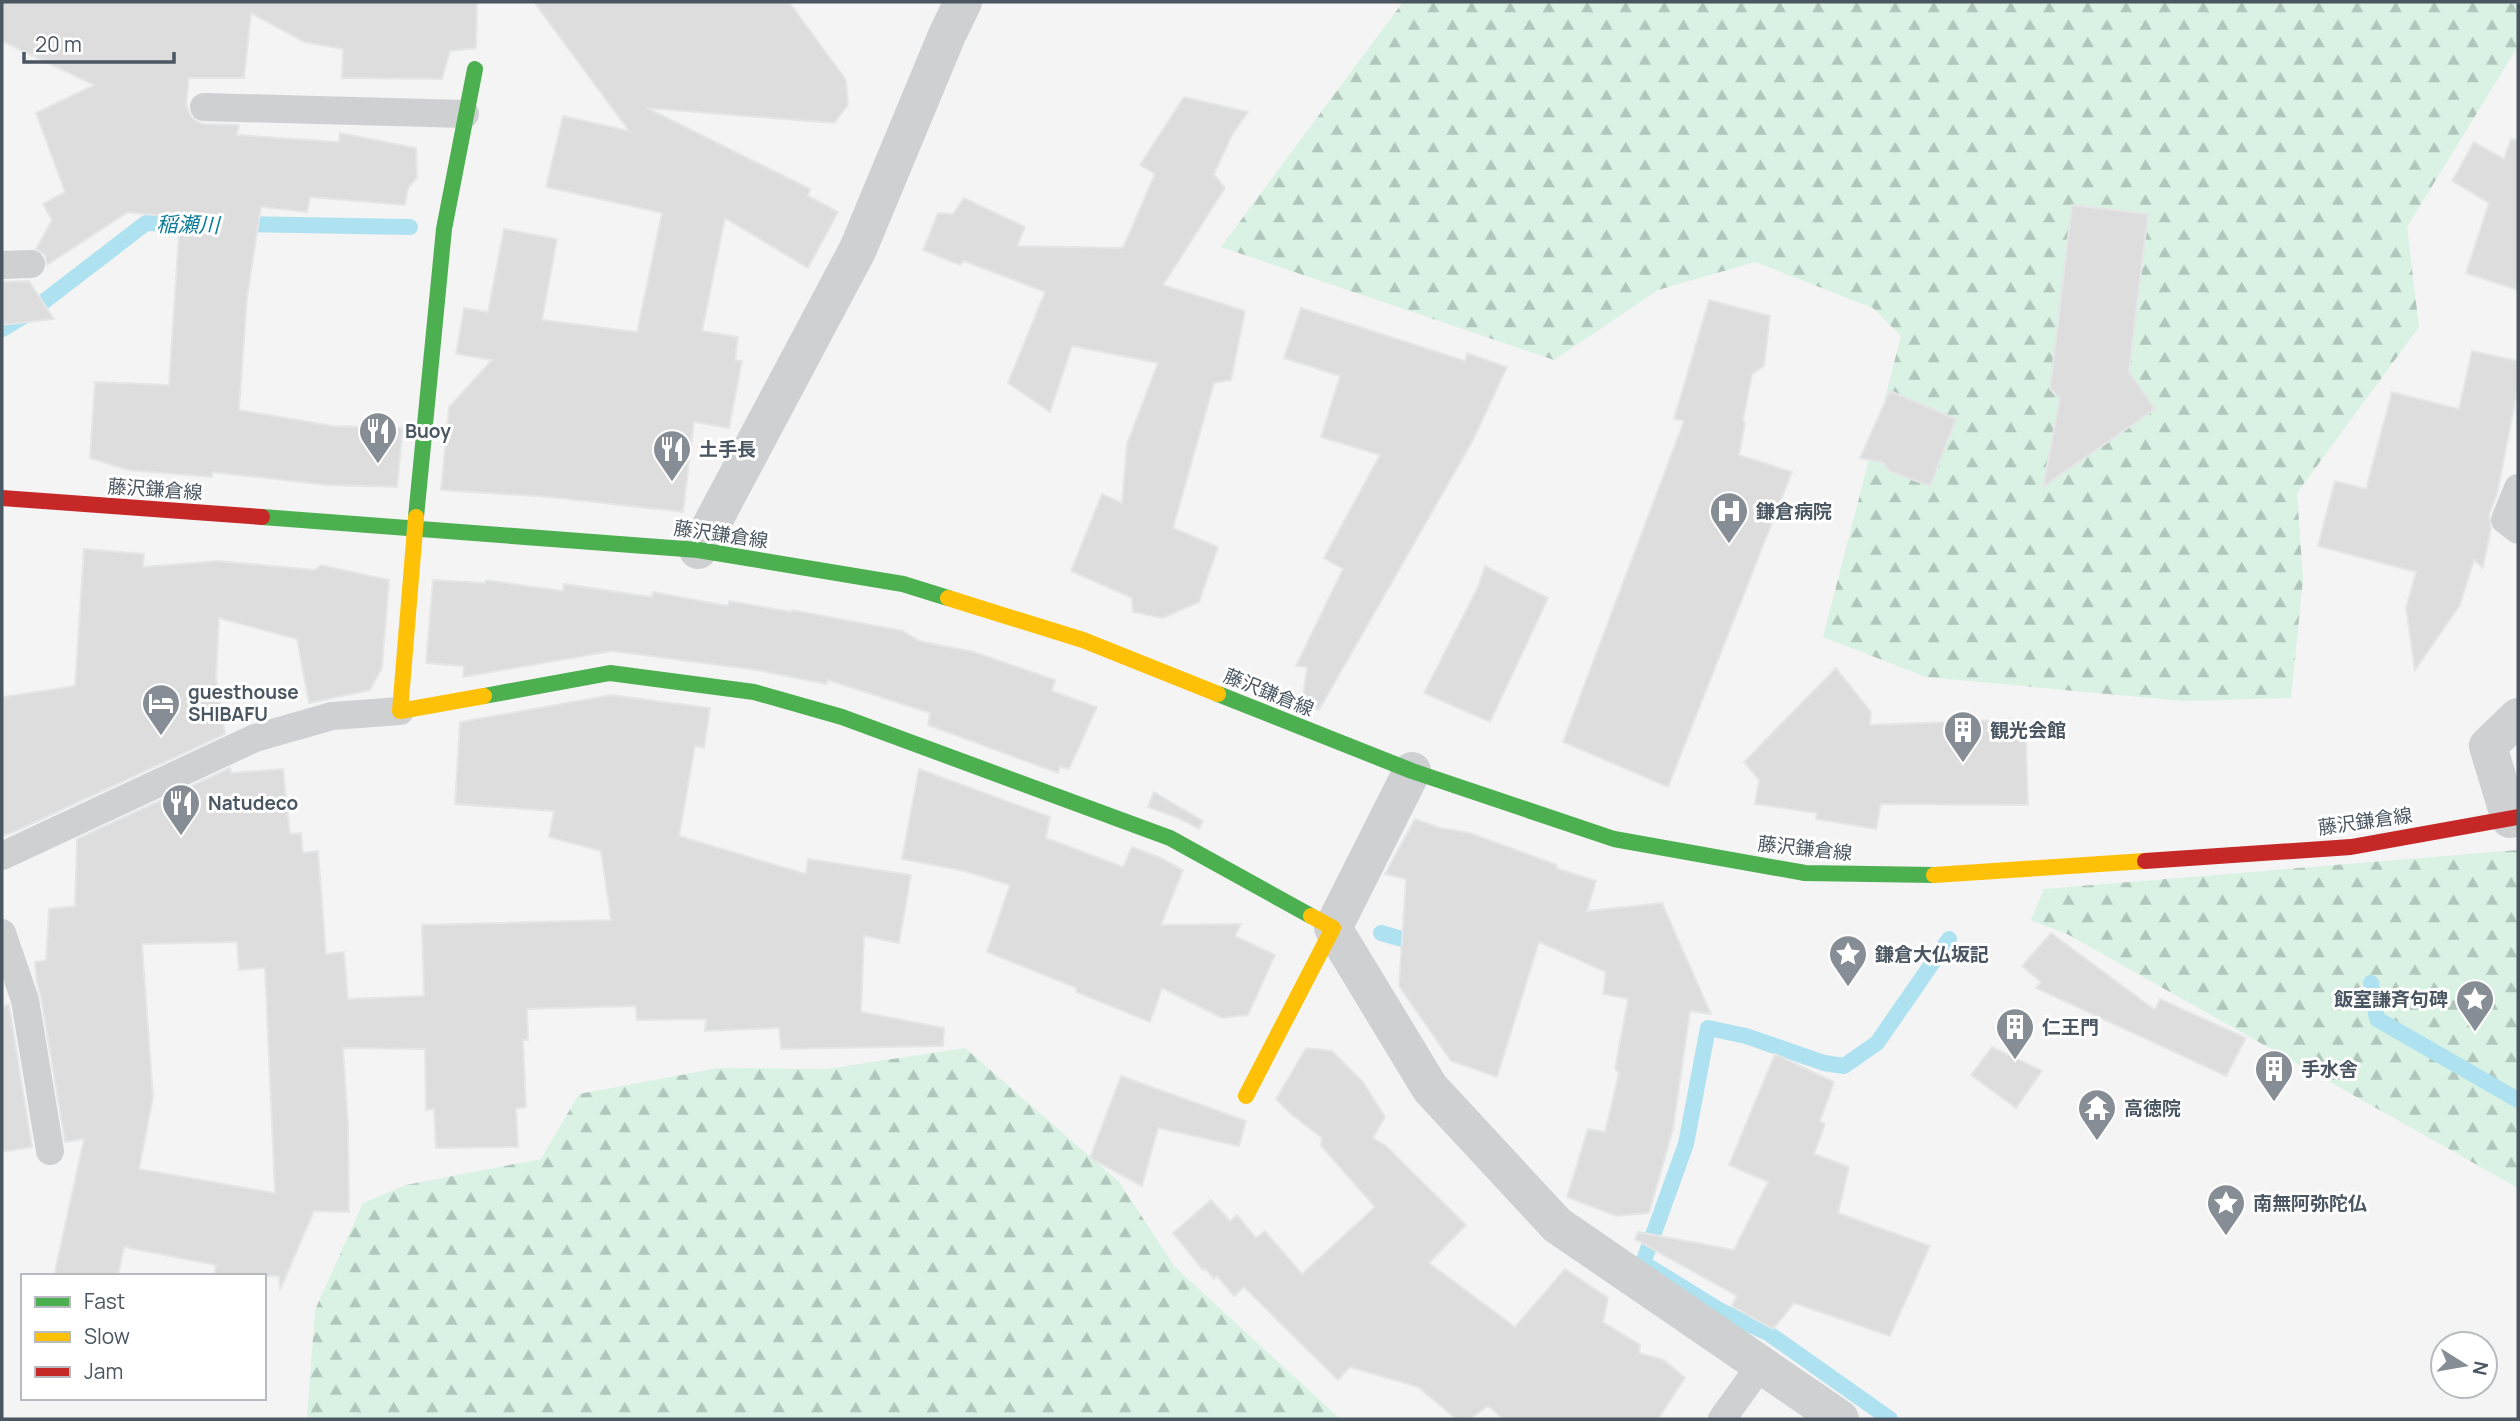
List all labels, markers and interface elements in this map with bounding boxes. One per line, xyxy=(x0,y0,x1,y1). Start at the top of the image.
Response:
scale bar xyxy=(24,21,175,65)
text: 20 m xyxy=(35,30,82,58)
water label: 稲瀬川 xyxy=(156,209,222,239)
restaurant icon: Buoy xyxy=(357,410,399,465)
place label: Buoy xyxy=(405,418,451,444)
restaurant icon: 土手長 xyxy=(651,428,693,483)
place label: 土手長 xyxy=(699,436,756,462)
street label: 藤沢鎌倉線 xyxy=(107,473,203,505)
hospital icon: 鎌倉病院 xyxy=(1708,490,1750,545)
place label: 鎌倉病院 xyxy=(1755,498,1832,524)
street label: 藤沢鎌倉線 xyxy=(672,515,770,553)
street label: 藤沢鎌倉線 xyxy=(1220,662,1318,722)
place label: guesthouse SHIBAFU xyxy=(188,679,299,727)
hotel icon: guesthouse SHIBAFU xyxy=(140,682,182,737)
building icon: 観光会館 xyxy=(1942,709,1984,764)
place label: 観光会館 xyxy=(1990,717,2066,743)
restaurant icon: Natudeco xyxy=(160,782,202,837)
place label: Natudeco xyxy=(208,790,298,816)
street label: 藤沢鎌倉線 xyxy=(2316,802,2414,840)
street label: 藤沢鎌倉線 xyxy=(1756,830,1854,866)
place icon: 鎌倉大仏坂記 xyxy=(1827,933,1869,988)
place label: 鎌倉大仏坂記 xyxy=(1874,941,1989,967)
place icon: 飯室謙斉句碑 xyxy=(2454,978,2496,1033)
place label: 飯室謙斉句碑 xyxy=(2334,986,2448,1012)
building icon: 仁王門 xyxy=(1994,1006,2036,1061)
place label: 仁王門 xyxy=(2042,1014,2099,1040)
building icon: 手水舎 xyxy=(2253,1048,2295,1103)
place label: 手水舎 xyxy=(2301,1056,2358,1082)
temple icon: 高徳院 xyxy=(2076,1087,2118,1142)
place label: 高徳院 xyxy=(2124,1095,2181,1121)
place icon: 南無阿弥陀仏 xyxy=(2205,1182,2247,1237)
place label: 南無阿弥陀仏 xyxy=(2253,1190,2367,1216)
legend xyxy=(21,1274,266,1400)
text: Fast xyxy=(84,1287,125,1315)
text: Slow xyxy=(84,1322,130,1350)
north arrow xyxy=(2429,1330,2499,1400)
text: Jam xyxy=(84,1357,123,1385)
text: N xyxy=(2467,1359,2495,1377)

